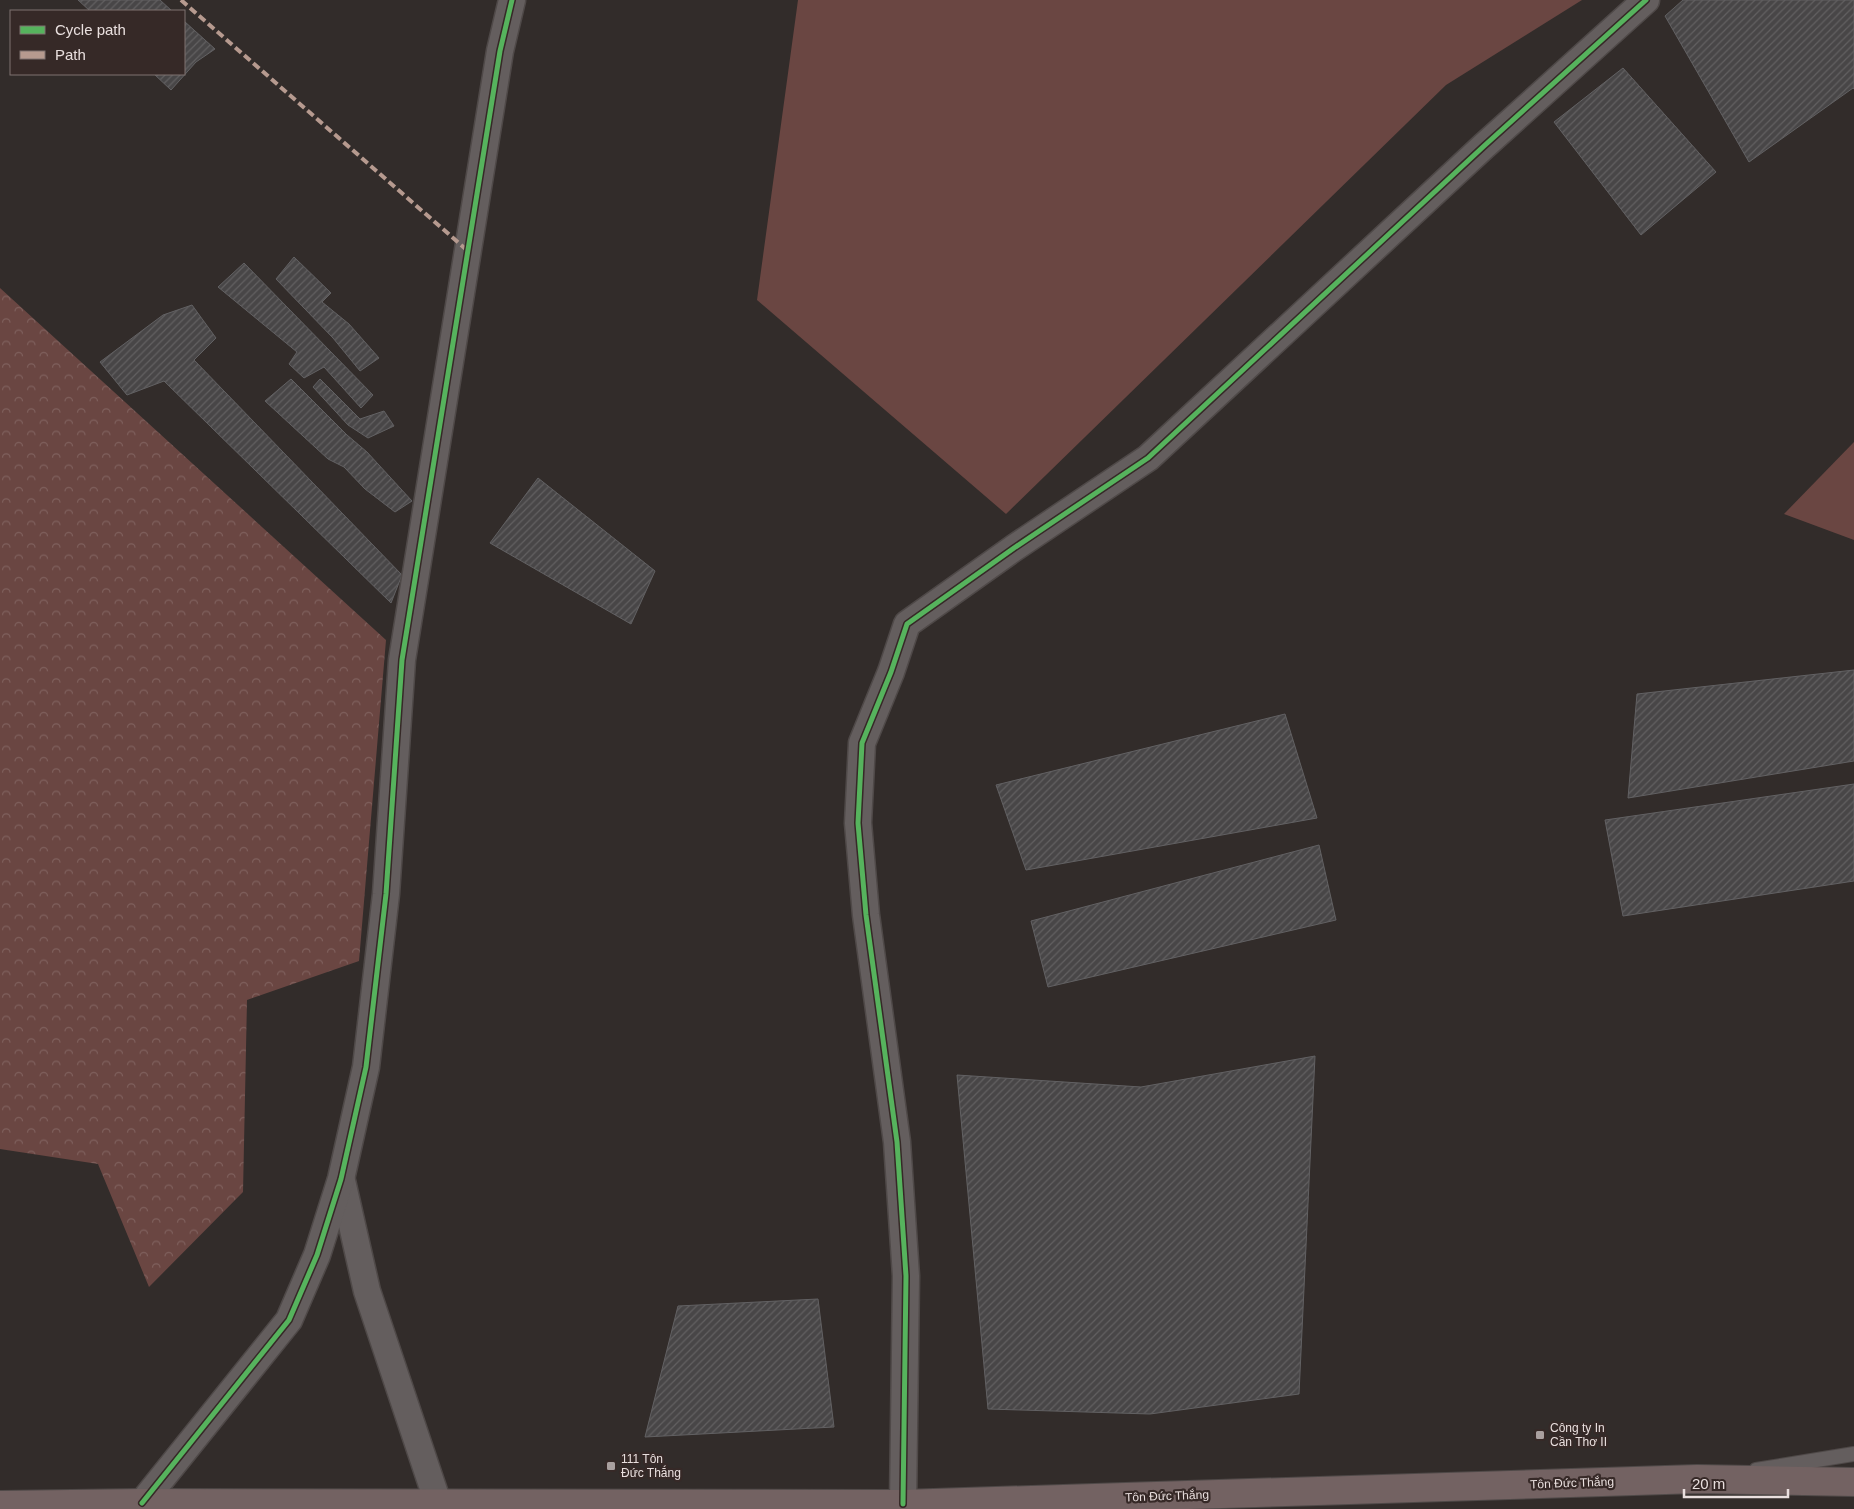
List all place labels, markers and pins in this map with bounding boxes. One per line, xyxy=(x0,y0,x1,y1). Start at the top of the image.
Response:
place label: Công ty In Cần Thơ II xyxy=(1550,1421,1607,1449)
marker: Công ty In Cần Thơ II xyxy=(1534,1429,1546,1441)
place label: 111 Tôn Đức Thắng xyxy=(621,1452,681,1480)
marker: 111 Tôn Đức Thắng xyxy=(605,1460,617,1472)

